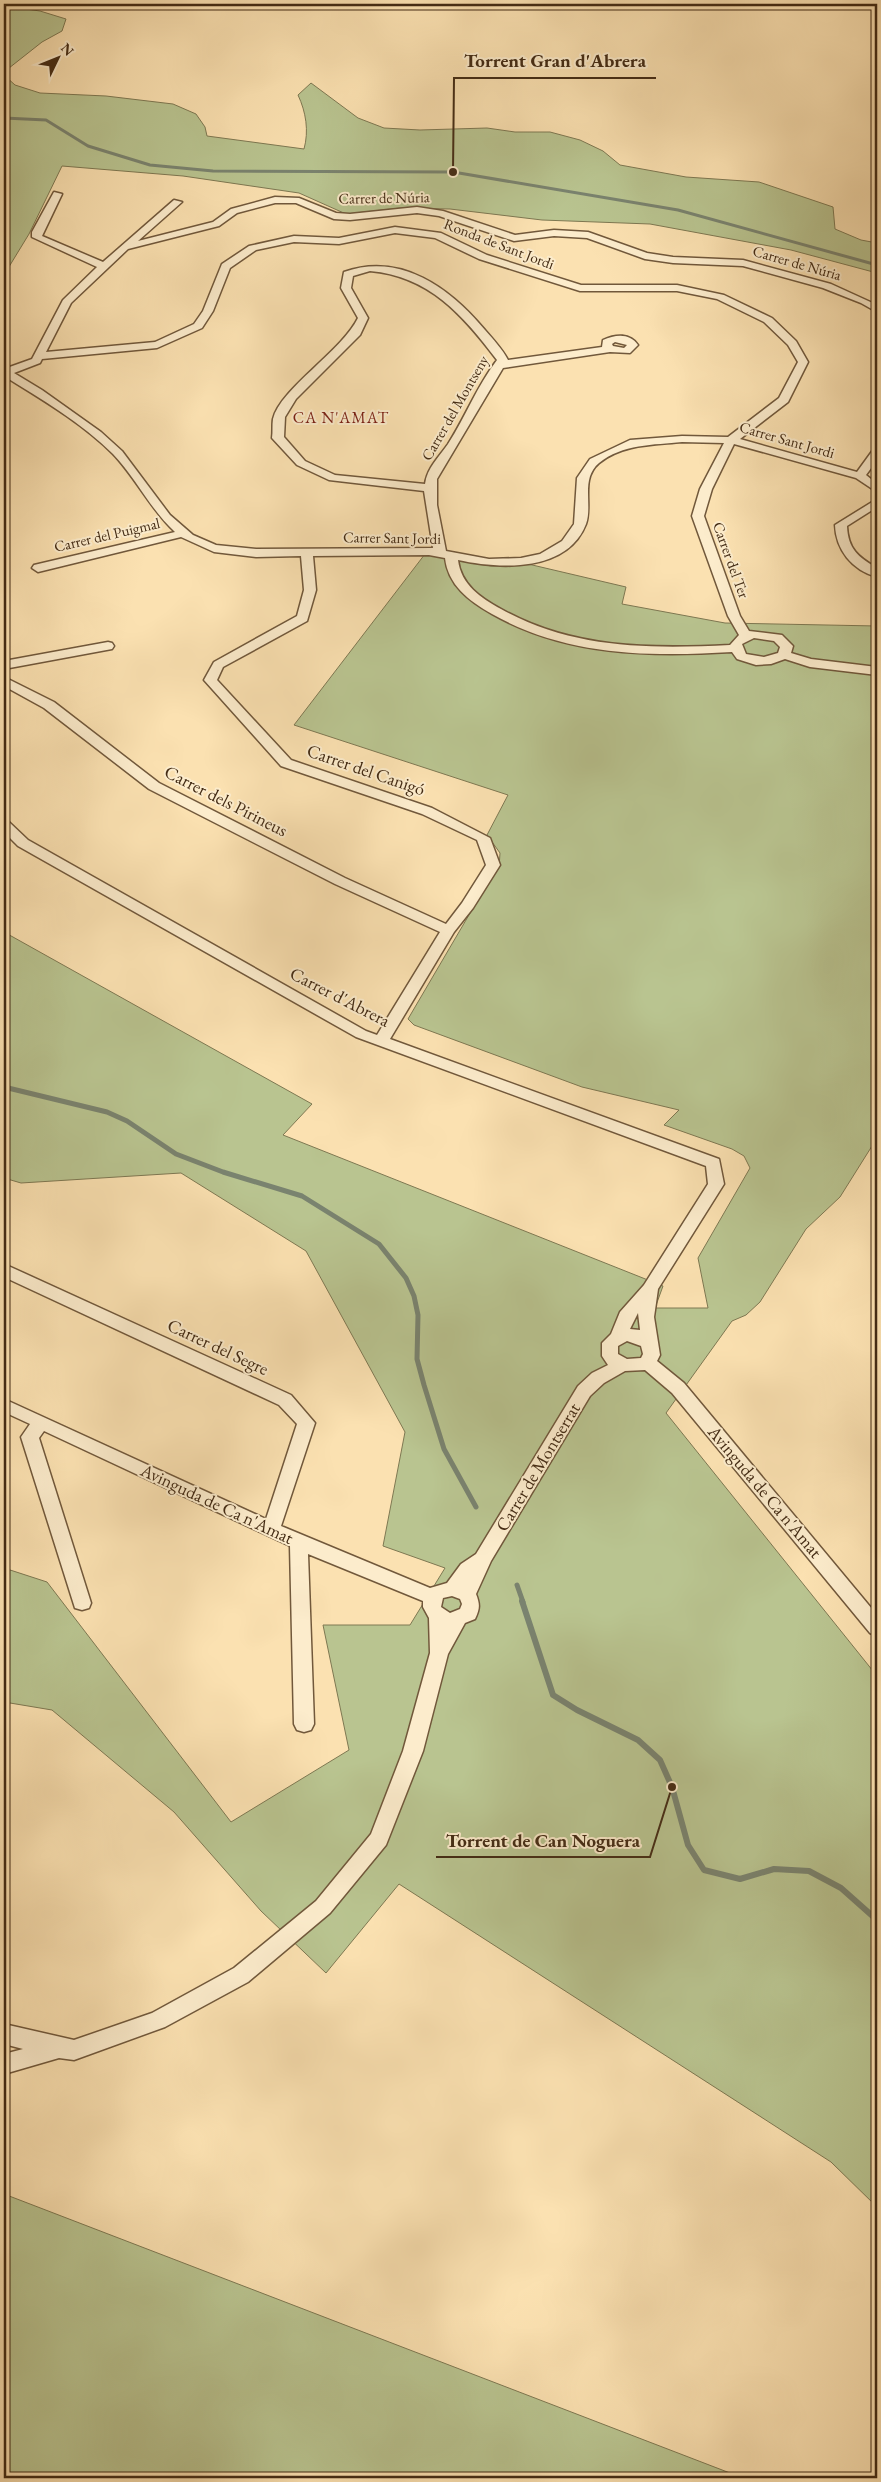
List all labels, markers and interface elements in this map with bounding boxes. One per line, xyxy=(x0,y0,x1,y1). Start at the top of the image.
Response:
north arrow xyxy=(32,32,82,82)
text: N xyxy=(57,39,78,60)
callout: Torrent Gran d'Abrera xyxy=(454,44,656,78)
text: Torrent Gran d'Abrera xyxy=(464,48,647,73)
street label: Carrer de Núria xyxy=(338,187,430,208)
street label: Ronda de Sant Jordi xyxy=(441,214,557,273)
street label: Carrer de Núria xyxy=(751,241,844,284)
street label: Carrer del Montseny xyxy=(417,351,493,464)
district label: CA N'AMAT xyxy=(293,407,389,428)
street label: Carrer Sant Jordi xyxy=(737,417,837,462)
street label: Carrer del Puigmal xyxy=(52,513,162,556)
street label: Carrer del Ter xyxy=(709,519,754,601)
street label: Carrer Sant Jordi xyxy=(343,527,441,548)
street label: Carrer del Canigó xyxy=(304,739,428,800)
street label: Carrer dels Pirineus xyxy=(161,760,292,842)
street label: Carrer d'Abrera xyxy=(286,962,395,1032)
street label: Carrer del Segre xyxy=(164,1313,272,1380)
street label: Carrer de Montserrat xyxy=(490,1398,585,1535)
street label: Avinguda de Ca n'Amat xyxy=(703,1420,828,1563)
street label: Avinguda de Ca n'Amat xyxy=(136,1458,298,1549)
callout: Torrent de Can Noguera xyxy=(436,1823,650,1857)
text: Torrent de Can Noguera xyxy=(446,1828,641,1853)

